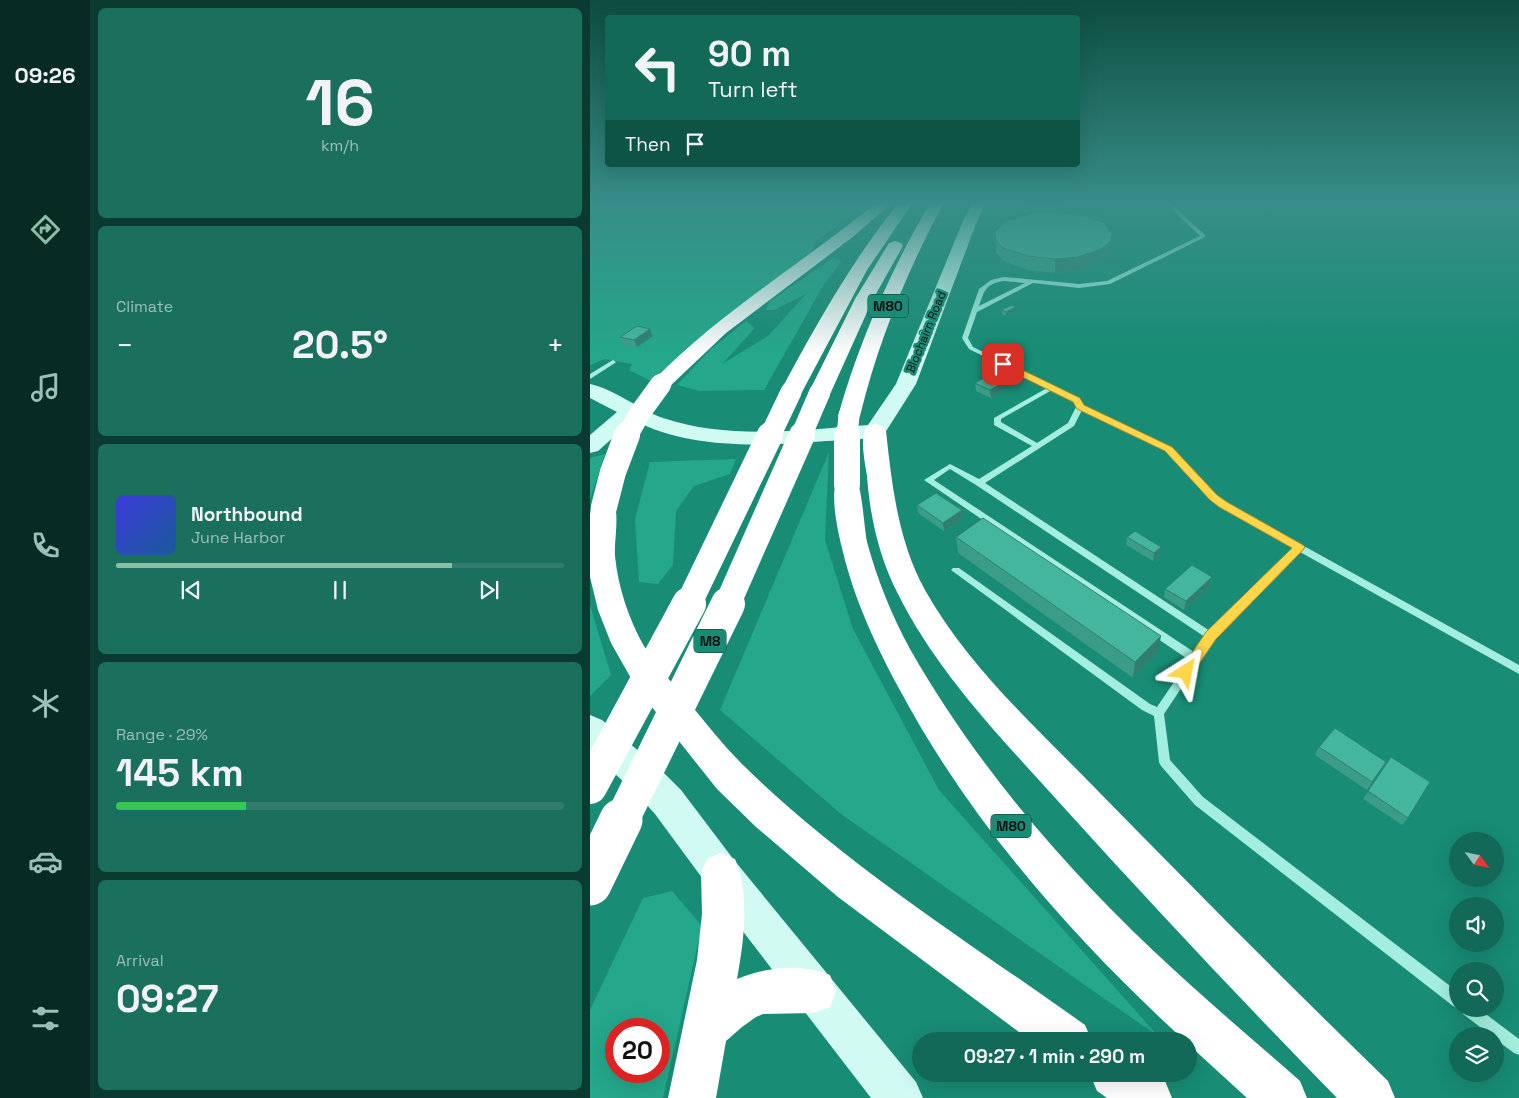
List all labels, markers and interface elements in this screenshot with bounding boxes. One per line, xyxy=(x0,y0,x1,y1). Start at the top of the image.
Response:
text: 90 m xyxy=(708,32,791,76)
icon: left xyxy=(625,35,690,100)
text: 09:26 xyxy=(14,61,76,89)
text: 16 xyxy=(305,61,375,144)
text: Turn left xyxy=(708,75,798,103)
icon: arrive xyxy=(681,130,709,158)
text: Then xyxy=(625,132,671,157)
text: km/h xyxy=(321,135,359,156)
icon: directions xyxy=(28,212,63,247)
street label: Blochairn Road xyxy=(902,289,950,375)
road number: M80 xyxy=(868,294,908,318)
text: Climate xyxy=(116,296,173,317)
text: 20.5° xyxy=(292,321,388,369)
text: − xyxy=(116,327,133,363)
text: + xyxy=(547,327,564,363)
pin xyxy=(982,343,1024,385)
icon: arrive xyxy=(989,350,1017,378)
icon: music xyxy=(28,370,63,405)
text: Northbound xyxy=(191,502,303,527)
text: June Harbor xyxy=(191,527,285,548)
icon: phone xyxy=(28,528,63,563)
icon: previous xyxy=(177,576,205,604)
icon: pause xyxy=(326,576,354,604)
icon: next xyxy=(475,576,503,604)
road number: M8 xyxy=(694,630,726,652)
position arrow xyxy=(1159,645,1211,697)
icon: climate xyxy=(28,686,63,721)
text: Range · 29% xyxy=(116,724,208,745)
text: 145 km xyxy=(116,749,244,797)
road number: M80 xyxy=(991,814,1031,838)
north arrow xyxy=(1449,832,1504,888)
map controls xyxy=(1449,832,1504,1082)
icon: car xyxy=(28,844,63,879)
button: sound xyxy=(1449,897,1504,952)
text: Arrival xyxy=(116,950,164,971)
button: search xyxy=(1449,962,1504,1017)
text: 09:27 xyxy=(116,975,219,1023)
icon: filters xyxy=(28,1001,63,1036)
speed limit sign: 20 xyxy=(605,1018,670,1083)
button: layers xyxy=(1449,1027,1504,1082)
text: 09:27 · 1 min · 290 m xyxy=(964,1044,1145,1069)

